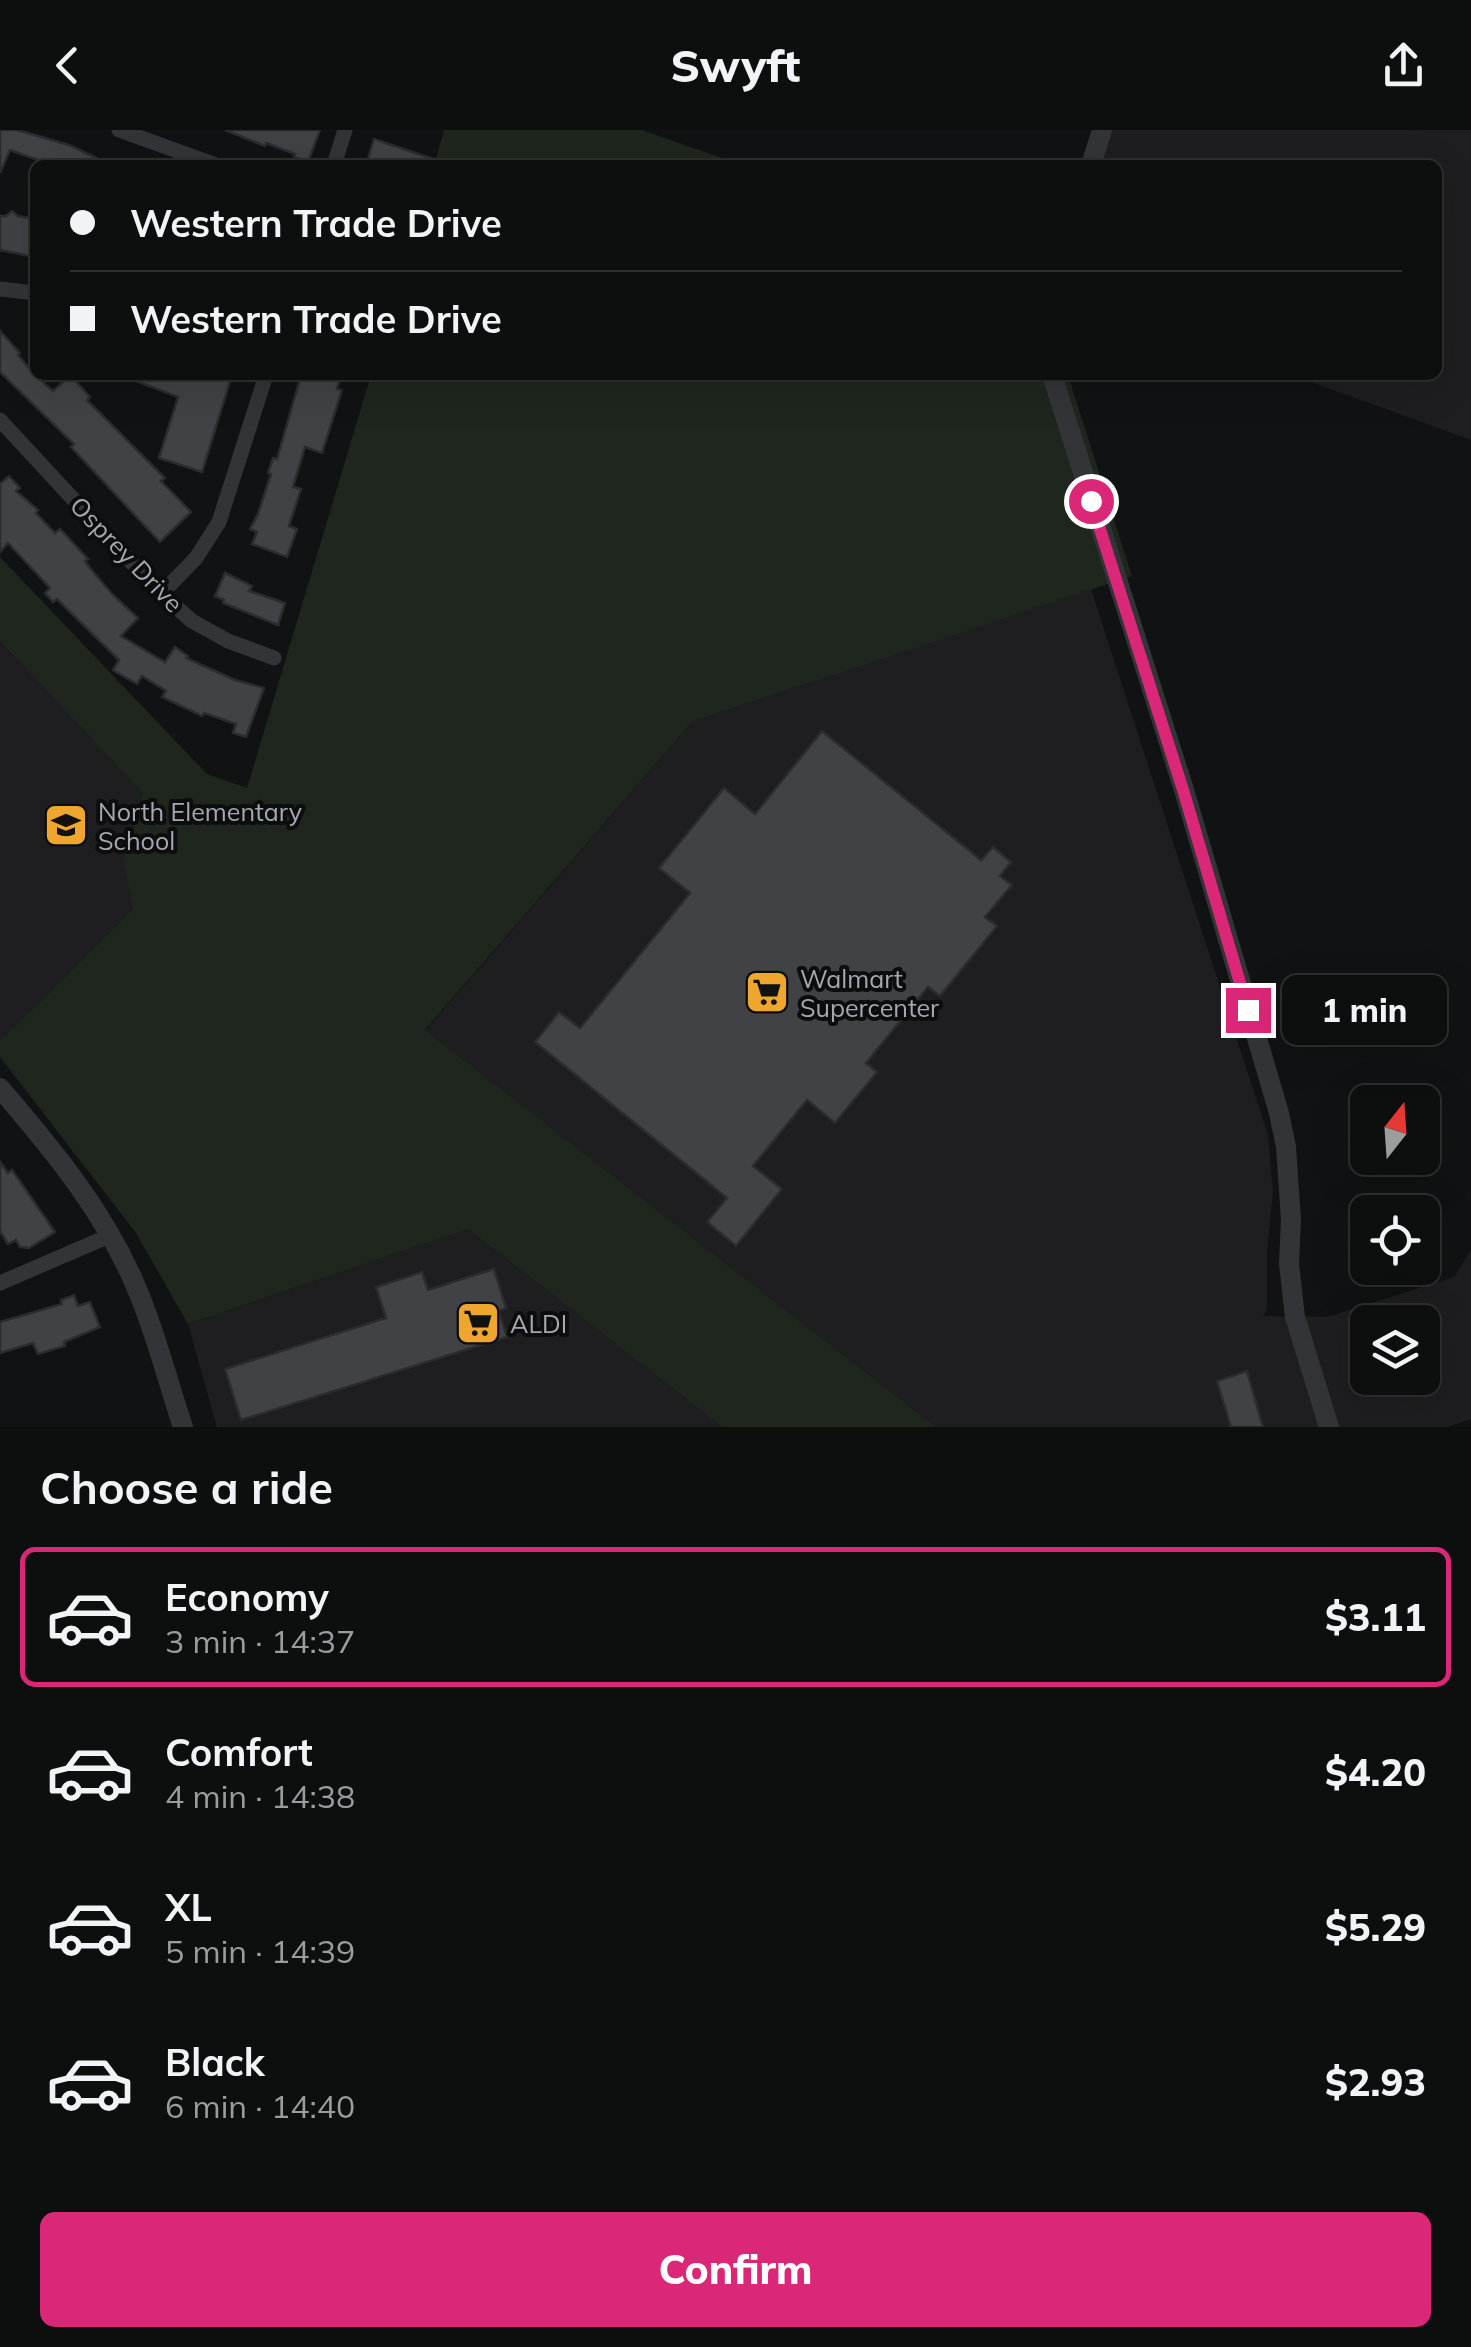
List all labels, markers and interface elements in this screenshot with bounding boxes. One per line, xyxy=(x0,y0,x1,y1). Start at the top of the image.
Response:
text: Swyft xyxy=(671,37,800,93)
icon: back xyxy=(40,38,95,93)
icon: share xyxy=(1376,38,1431,93)
text: Western Trade Drive xyxy=(130,199,502,247)
text: Western Trade Drive xyxy=(130,295,502,343)
route start xyxy=(1069,479,1114,524)
street label: Osprey Drive xyxy=(64,490,190,618)
place label: North Elementary School xyxy=(98,796,302,856)
school or university icon: North Elementary School xyxy=(43,802,89,848)
place label: Walmart Supercenter xyxy=(800,963,939,1023)
supermarket icon: Walmart Supercenter xyxy=(744,969,790,1015)
callout: 1 min xyxy=(1283,975,1448,1045)
route end xyxy=(1226,988,1271,1033)
text: 1 min xyxy=(1322,990,1407,1030)
north arrow xyxy=(1350,1085,1440,1175)
map controls xyxy=(1350,1085,1440,1395)
button: locate xyxy=(1350,1195,1440,1285)
supermarket icon: ALDI xyxy=(455,1300,501,1346)
button: layers xyxy=(1350,1305,1440,1395)
place label: ALDI xyxy=(510,1308,567,1339)
text: Choose a ride xyxy=(40,1459,333,1515)
icon: car xyxy=(45,1572,135,1662)
text: Economy xyxy=(165,1573,329,1621)
text: $3.11 xyxy=(1325,1593,1426,1641)
text: 3 min · 14:37 xyxy=(165,1621,355,1661)
icon: car xyxy=(45,1727,135,1817)
text: Comfort xyxy=(165,1728,313,1776)
text: $4.20 xyxy=(1325,1748,1426,1796)
text: 4 min · 14:38 xyxy=(165,1776,355,1816)
icon: car xyxy=(45,1882,135,1972)
text: XL xyxy=(165,1883,212,1931)
text: $5.29 xyxy=(1325,1903,1426,1951)
text: 5 min · 14:39 xyxy=(165,1931,355,1971)
icon: car xyxy=(45,2037,135,2127)
text: Black xyxy=(165,2038,265,2086)
text: $2.93 xyxy=(1325,2058,1426,2106)
text: 6 min · 14:40 xyxy=(165,2086,355,2126)
button: Confirm xyxy=(40,2212,1431,2327)

